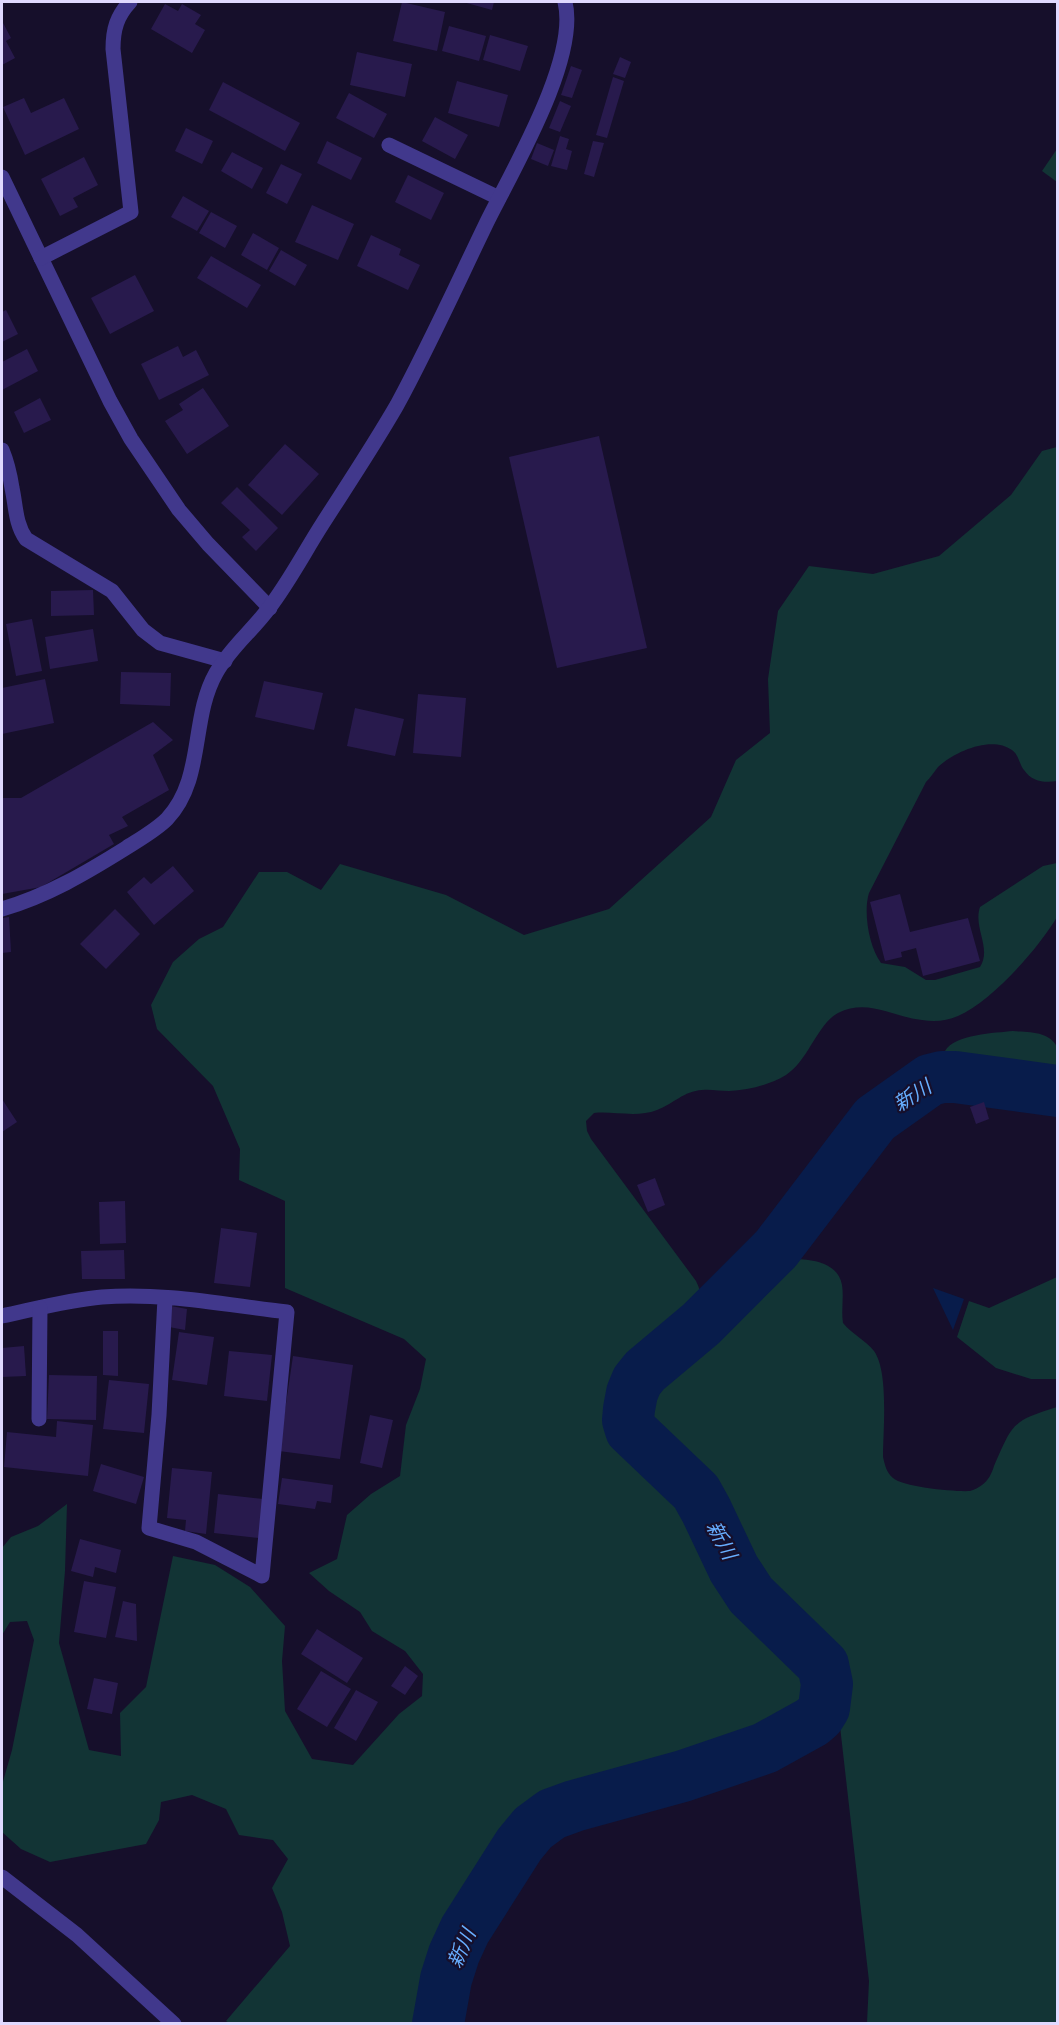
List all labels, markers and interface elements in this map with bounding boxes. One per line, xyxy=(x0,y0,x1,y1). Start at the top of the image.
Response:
water label: 新川 xyxy=(888,1072,938,1117)
water label: 新川 xyxy=(701,1516,744,1566)
water label: 新川 xyxy=(441,1922,482,1972)

